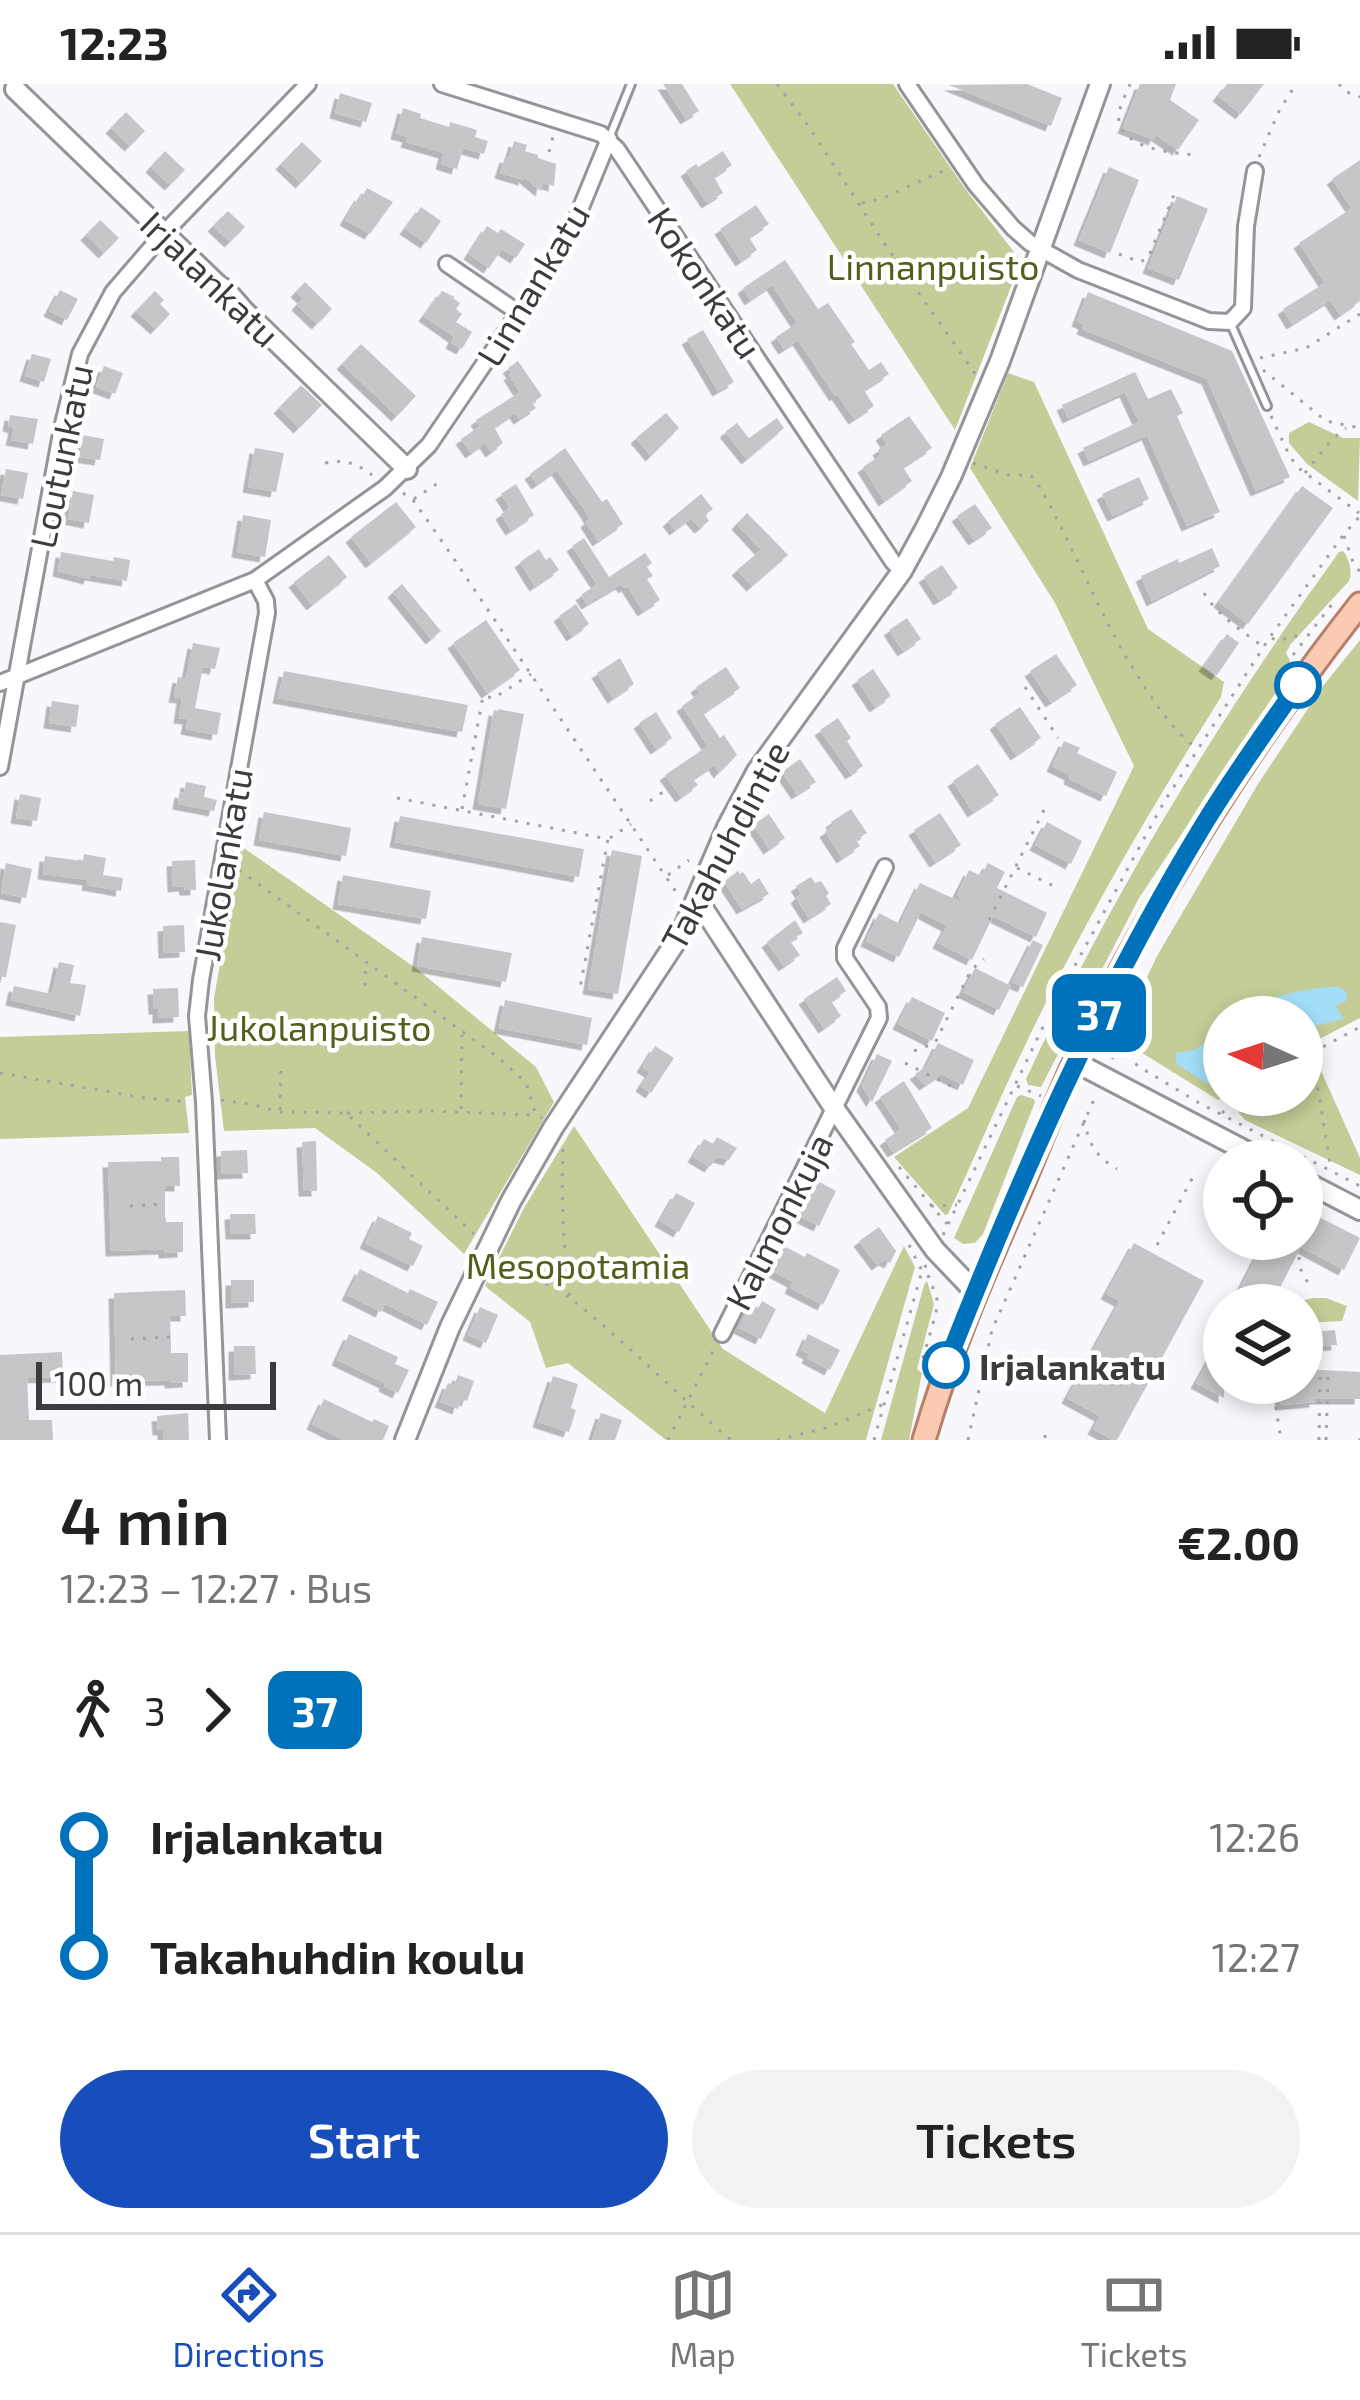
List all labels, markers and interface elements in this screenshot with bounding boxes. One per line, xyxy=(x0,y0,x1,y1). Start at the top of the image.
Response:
text: 12:23 xyxy=(60,15,169,69)
street label: Linnankatu xyxy=(467,195,597,373)
street label: Kokonkatu xyxy=(640,198,772,366)
street label: Irjalankatu xyxy=(133,201,289,355)
park label: Linnanpuisto xyxy=(827,244,1039,287)
street label: Loutunkatu xyxy=(20,360,100,552)
unlabelled marker xyxy=(1276,663,1320,707)
street label: Takahuhdintie xyxy=(651,733,797,957)
street label: Jukolankatu xyxy=(184,764,260,964)
line badge: 37 xyxy=(1045,974,1153,1052)
text: 37 xyxy=(1076,988,1122,1038)
north arrow xyxy=(1203,996,1323,1116)
map controls xyxy=(1203,996,1323,1404)
park label: Jukolanpuisto xyxy=(206,1005,432,1048)
street label: Kalmonkuja xyxy=(715,1126,841,1316)
button: locate xyxy=(1203,1140,1323,1260)
park label: Mesopotamia xyxy=(466,1243,690,1286)
button: layers xyxy=(1203,1284,1323,1404)
marker: Irjalankatu xyxy=(924,1343,968,1387)
place label: Irjalankatu xyxy=(979,1344,1166,1387)
scale bar xyxy=(36,1356,276,1409)
text: 100 m xyxy=(54,1363,143,1403)
text: 4 min xyxy=(60,1479,230,1558)
text: €2.00 xyxy=(1177,1515,1300,1569)
text: 12:23 – 12:27 · Bus xyxy=(60,1564,372,1611)
icon: walk xyxy=(60,1677,126,1743)
icon: forward xyxy=(184,1677,250,1743)
text: 37 xyxy=(292,1685,338,1735)
text: 3 xyxy=(144,1687,166,1734)
text: Irjalankatu xyxy=(150,1809,384,1863)
text: 12:26 xyxy=(1209,1813,1300,1860)
text: Takahuhdin koulu xyxy=(150,1929,525,1983)
text: 12:27 xyxy=(1211,1933,1300,1980)
button: Start xyxy=(60,2070,668,2208)
button: Tickets xyxy=(692,2070,1300,2208)
tab: Directions xyxy=(172,2262,325,2374)
tab: Map xyxy=(670,2262,736,2374)
tab: Tickets xyxy=(1081,2262,1188,2374)

